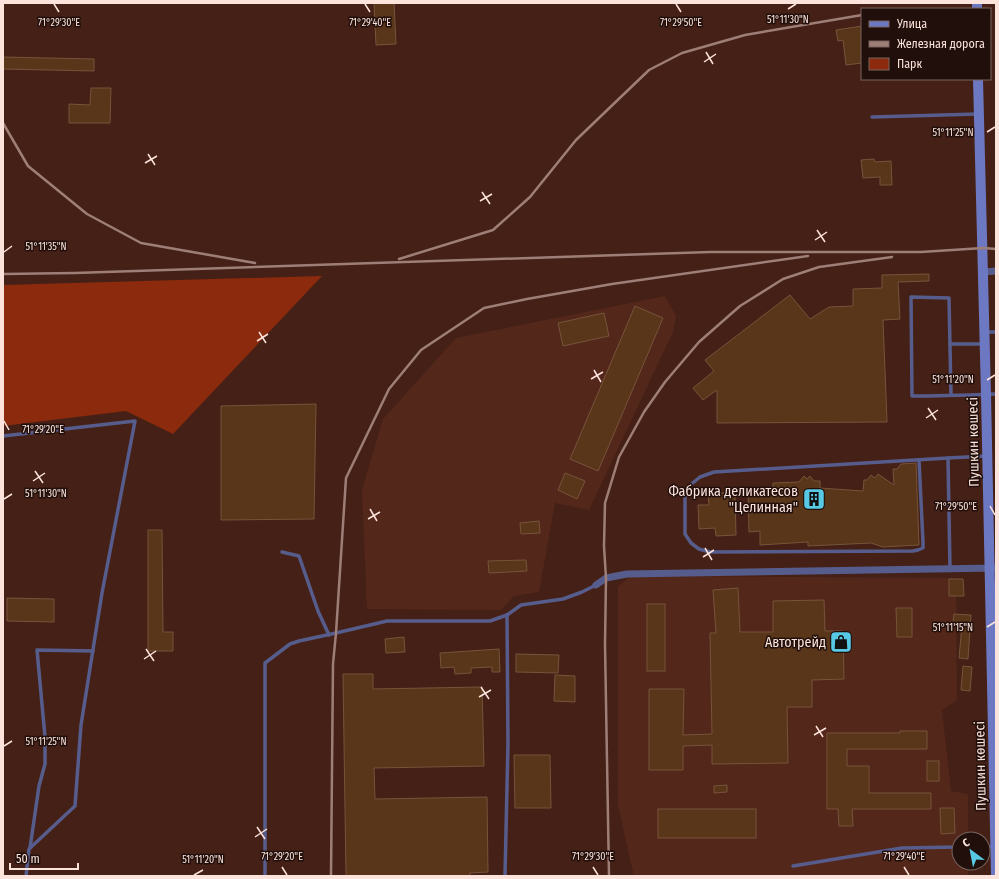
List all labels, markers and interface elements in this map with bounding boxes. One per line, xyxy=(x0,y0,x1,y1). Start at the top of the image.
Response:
legend xyxy=(861,8,991,80)
text: 51°11'30"N xyxy=(767,14,809,26)
text: 71°29'30"E xyxy=(38,17,80,29)
text: 71°29'40"E xyxy=(349,17,391,29)
text: 71°29'50"E xyxy=(660,17,702,29)
text: Улица xyxy=(896,17,927,31)
text: Железная дорога xyxy=(897,37,985,51)
text: Парк xyxy=(897,57,923,71)
text: 51°11'25"N xyxy=(933,127,973,139)
text: 51°11'35"N xyxy=(25,241,67,253)
text: 51°11'20"N xyxy=(932,374,974,386)
street label: Пушкин көшесі xyxy=(964,397,983,487)
text: 71°29'20"E xyxy=(22,424,64,436)
place label: Фабрика деликатесов "Целинная" xyxy=(668,483,798,516)
building icon: Фабрика деликатесов "Целинная" xyxy=(801,486,827,512)
text: 51°11'30"N xyxy=(25,488,67,500)
text: 71°29'50"E xyxy=(935,501,977,513)
text: 51°11'15"N xyxy=(933,622,973,634)
shop icon: Автотрейд xyxy=(828,629,854,655)
place label: Автотрейд xyxy=(765,634,826,651)
street label: Пушкин көшесі xyxy=(971,721,990,811)
text: 51°11'25"N xyxy=(26,736,66,748)
north arrow xyxy=(951,831,991,871)
text: С xyxy=(960,836,972,850)
scale bar xyxy=(10,845,78,871)
text: 71°29'20"E xyxy=(261,851,303,863)
text: 71°29'30"E xyxy=(572,851,614,863)
text: 71°29'40"E xyxy=(883,851,925,863)
text: 50 m xyxy=(16,852,40,866)
text: 51°11'20"N xyxy=(182,854,224,866)

